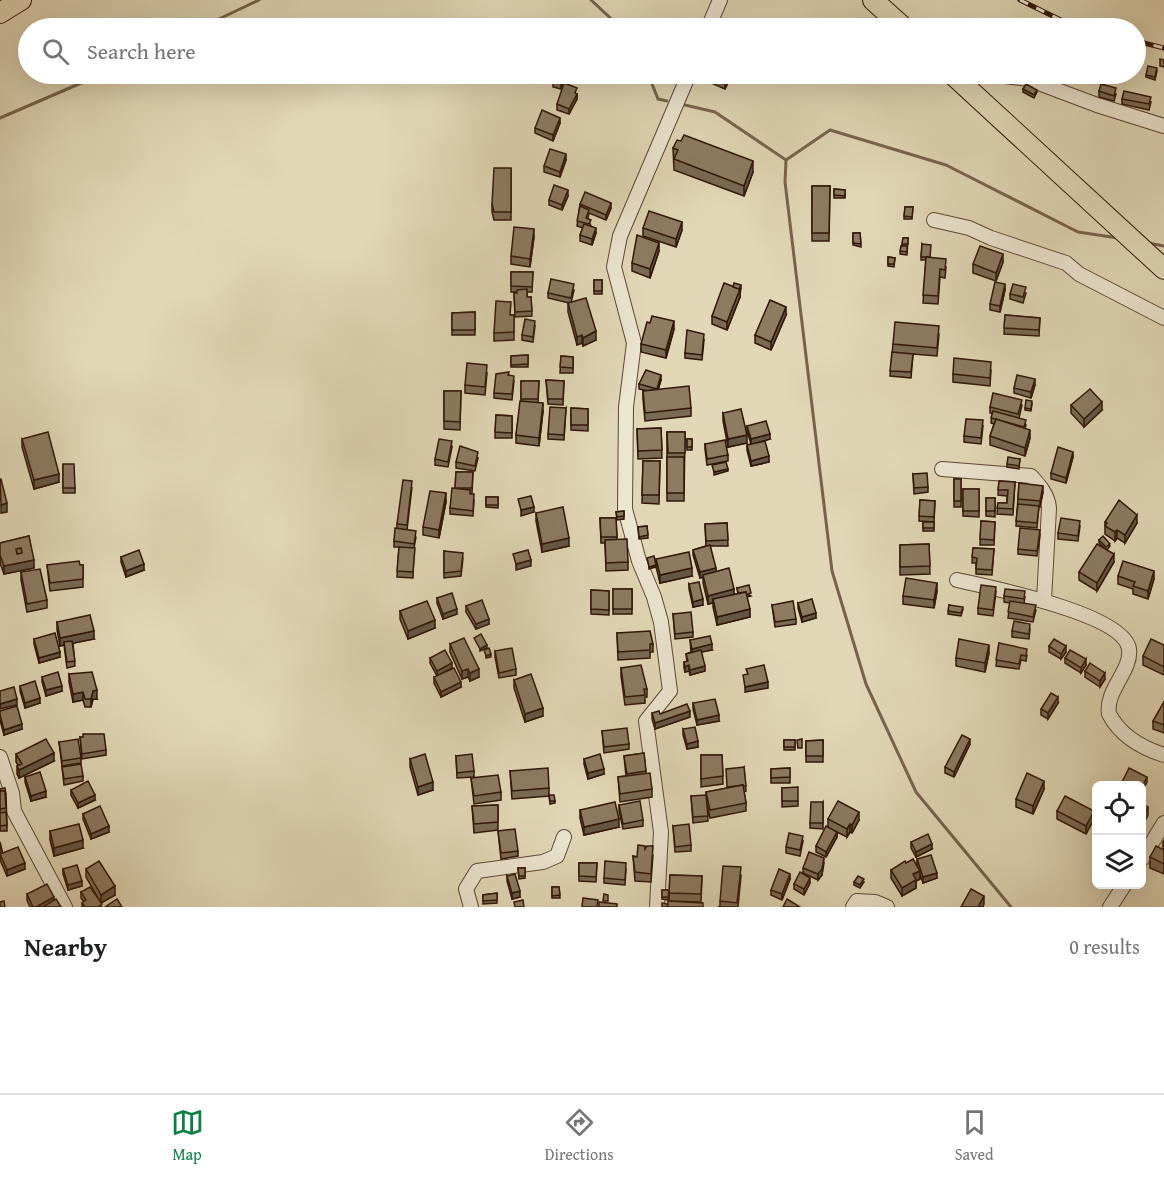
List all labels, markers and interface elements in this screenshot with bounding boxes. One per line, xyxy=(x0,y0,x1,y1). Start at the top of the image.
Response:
search box xyxy=(18,18,1146,84)
icon: search xyxy=(39,35,72,68)
text: Search here xyxy=(87,35,196,67)
map controls xyxy=(1092,781,1146,889)
button: locate xyxy=(1092,781,1146,835)
button: layers xyxy=(1092,835,1146,889)
text: Nearby xyxy=(24,927,107,966)
text: 0 results xyxy=(1069,932,1140,961)
tab: Map xyxy=(171,1106,204,1166)
tab: Directions xyxy=(545,1106,614,1166)
tab: Saved xyxy=(955,1106,993,1166)

